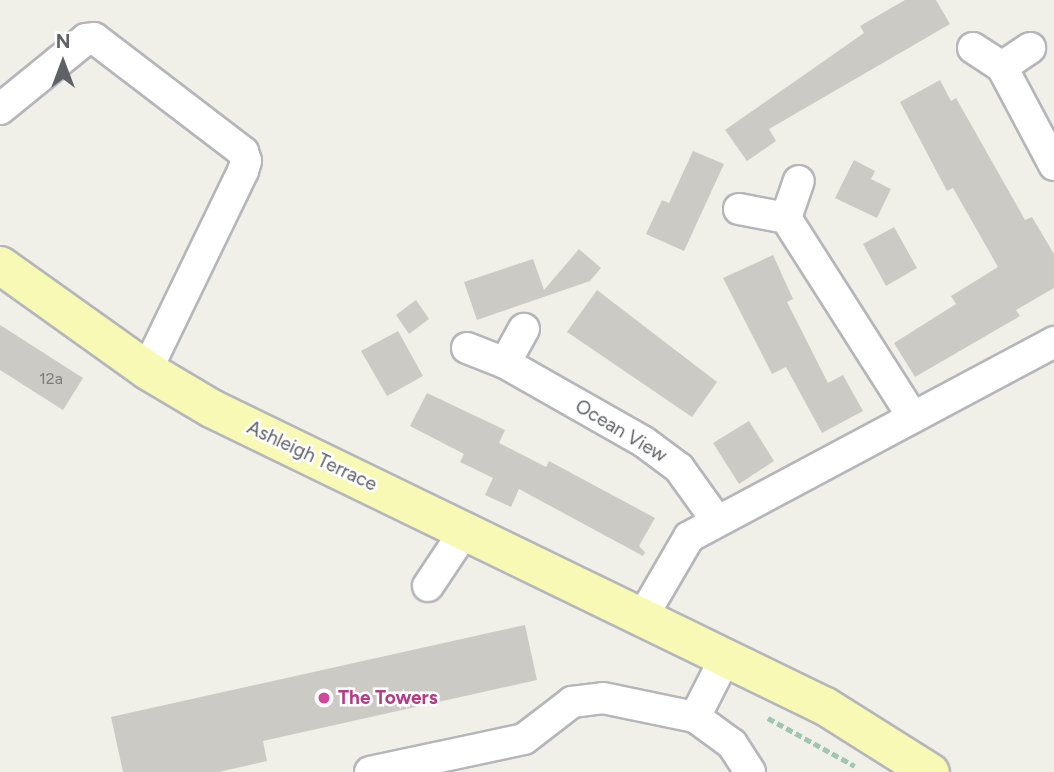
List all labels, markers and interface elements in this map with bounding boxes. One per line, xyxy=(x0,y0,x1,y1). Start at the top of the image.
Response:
north arrow xyxy=(28,28,98,98)
text: N xyxy=(56,30,70,53)
house number: 12a xyxy=(39,369,63,389)
street label: Ocean View xyxy=(571,395,671,467)
street label: Ashleigh Terrace xyxy=(243,416,381,496)
place label: The Towers xyxy=(338,687,438,709)
marker: The Towers xyxy=(316,690,332,706)

